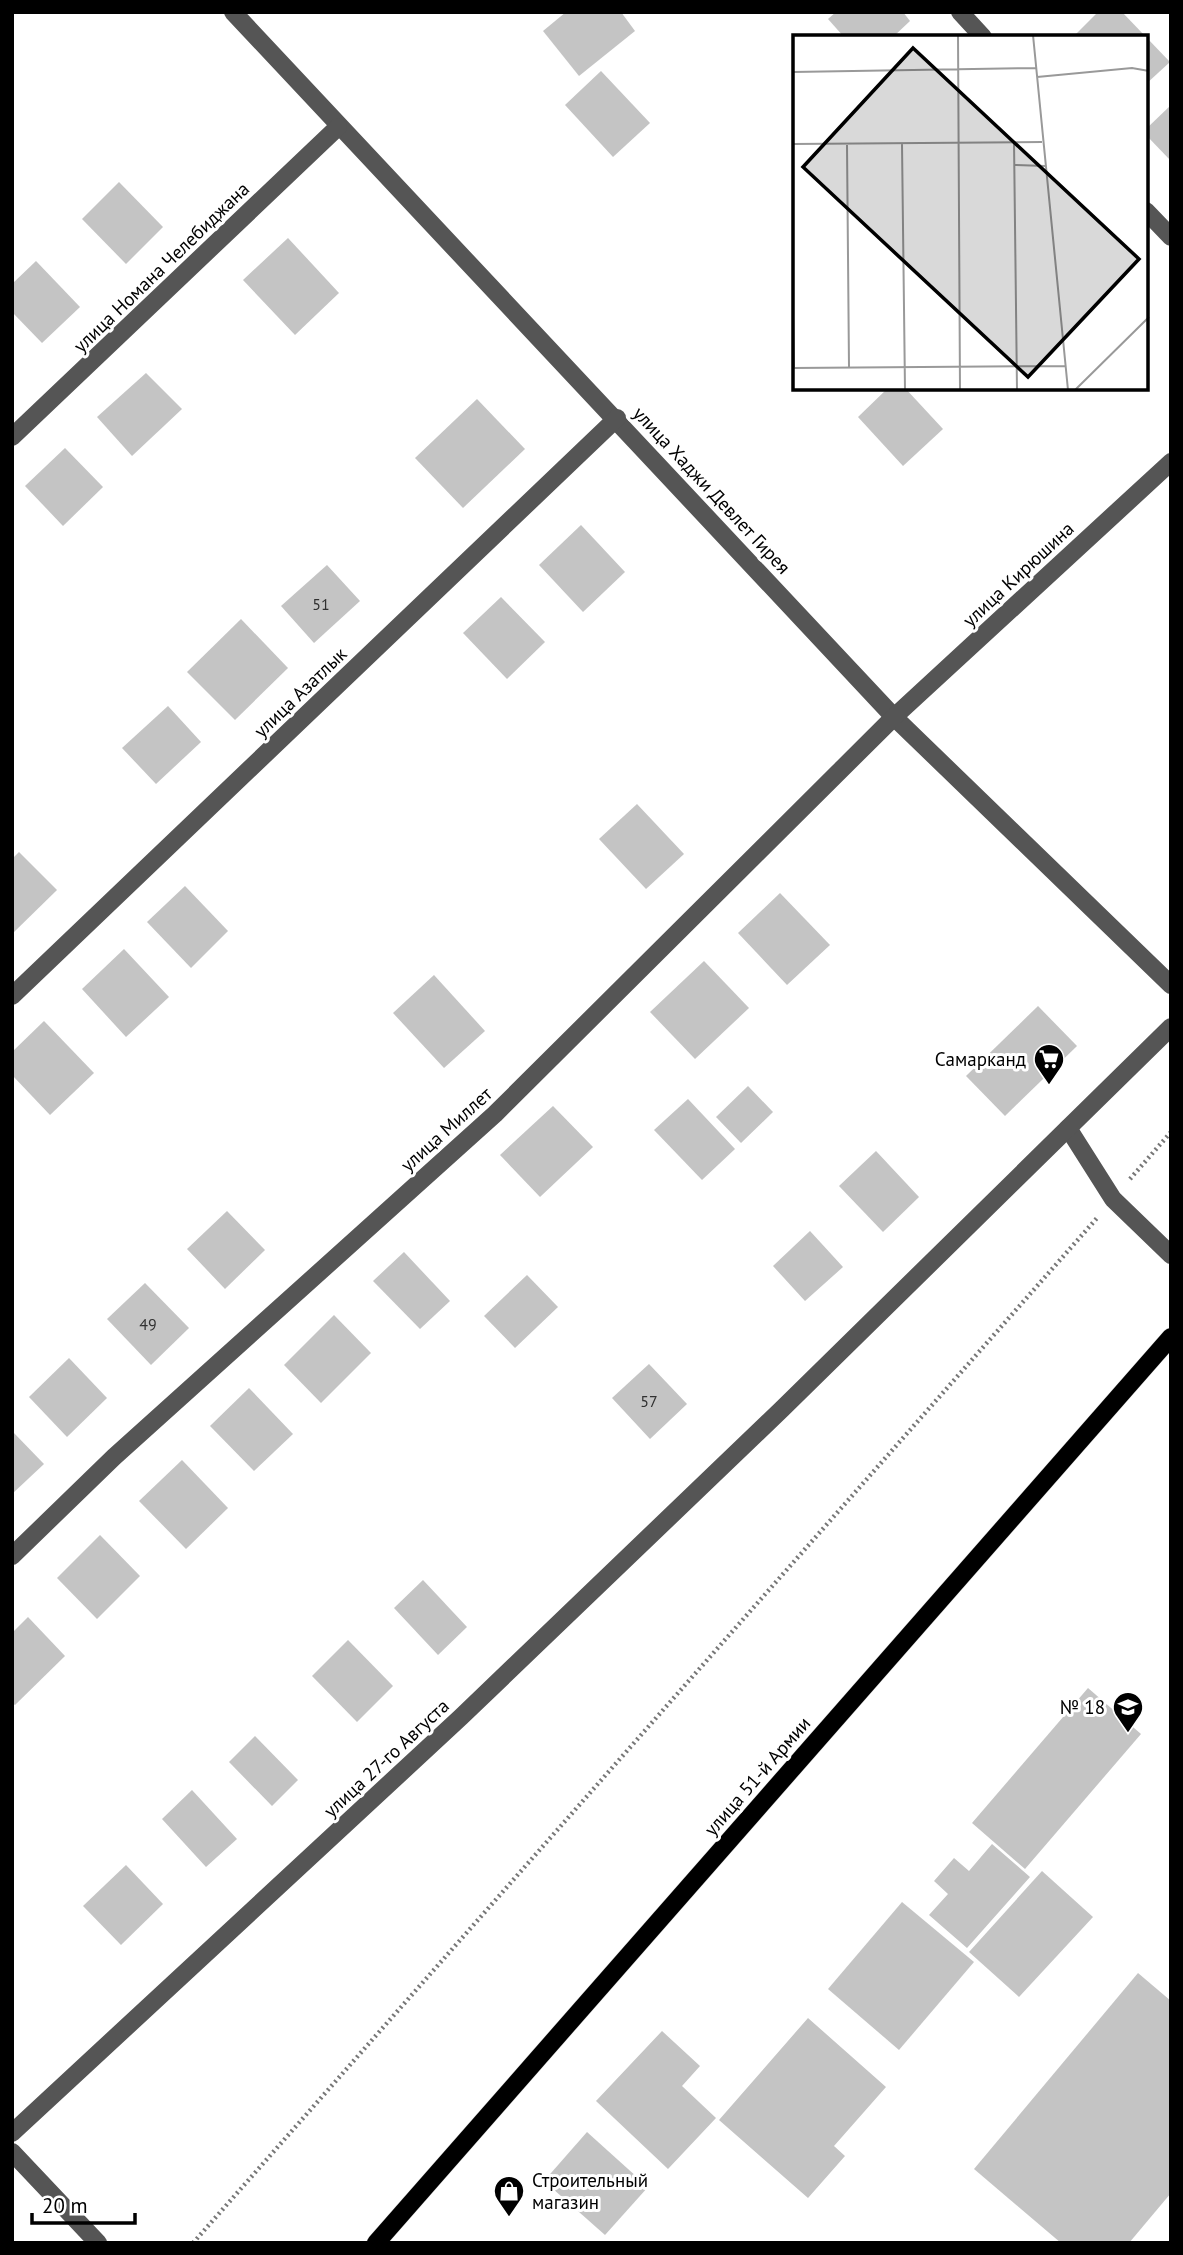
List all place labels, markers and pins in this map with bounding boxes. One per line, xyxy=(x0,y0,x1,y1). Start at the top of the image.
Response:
supermarket icon: Самарканд xyxy=(1032,1042,1066,1086)
place label: Самарканд xyxy=(935,1047,1026,1071)
school or university icon: № 18 xyxy=(1111,1690,1145,1734)
place label: № 18 xyxy=(1060,1695,1105,1719)
place label: Строительный магазин xyxy=(532,2168,648,2214)
shop icon: Строительный магазин xyxy=(492,2174,526,2218)

